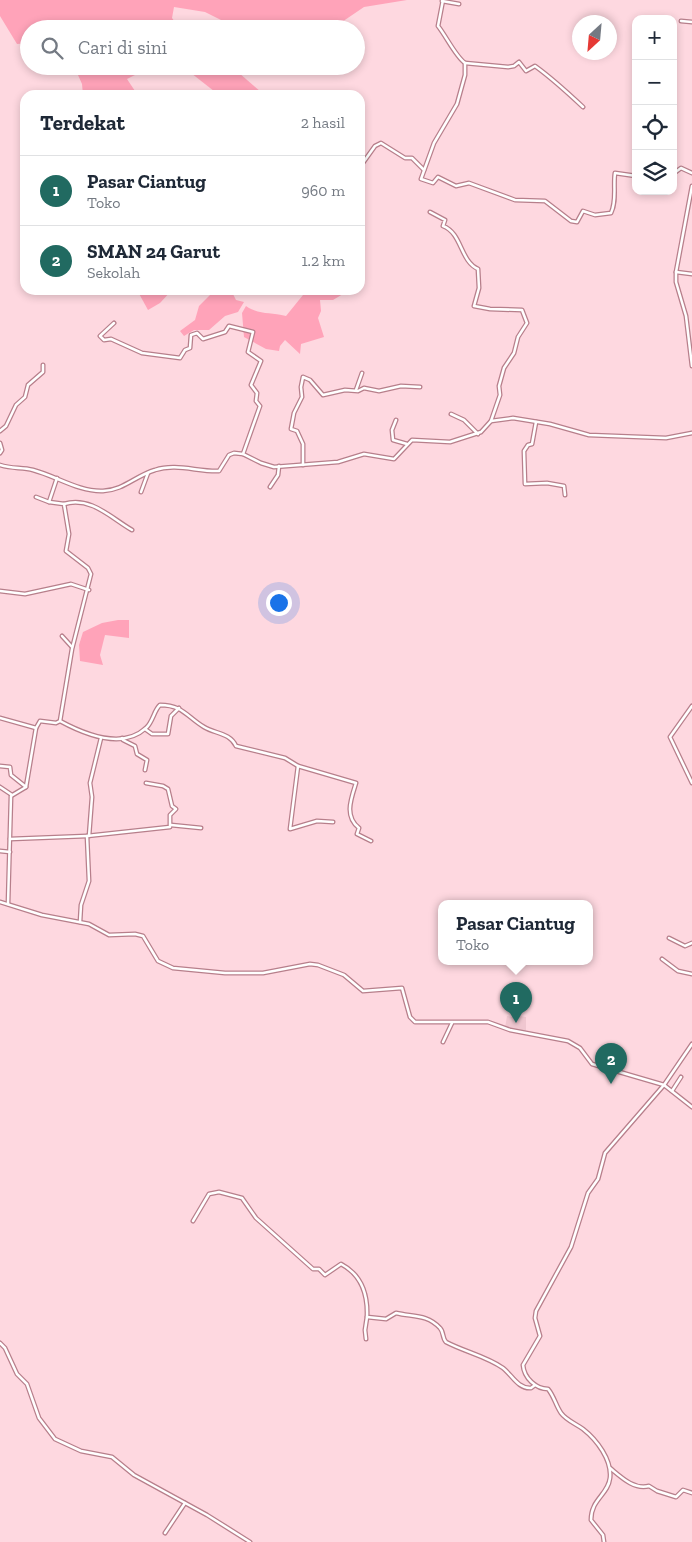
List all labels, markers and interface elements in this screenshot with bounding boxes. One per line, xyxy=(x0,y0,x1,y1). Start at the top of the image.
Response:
north arrow xyxy=(572,15,617,60)
map controls xyxy=(632,15,677,195)
button: + xyxy=(632,15,677,60)
search box xyxy=(20,20,365,75)
icon: search xyxy=(38,34,66,62)
text: Cari di sini xyxy=(78,36,167,59)
button: − xyxy=(632,60,677,105)
button: locate xyxy=(632,105,677,150)
text: Terdekat xyxy=(40,110,125,135)
text: 2 hasil xyxy=(301,113,345,132)
button: layers xyxy=(632,150,677,195)
text: Pasar Ciantug xyxy=(87,170,206,193)
text: 1 xyxy=(53,181,59,200)
text: 960 m xyxy=(301,181,345,200)
text: Toko xyxy=(87,193,120,212)
text: SMAN 24 Garut xyxy=(87,240,220,263)
text: 2 xyxy=(52,251,60,270)
text: 1.2 km xyxy=(301,251,345,270)
text: Sekolah xyxy=(87,263,140,282)
your location xyxy=(266,590,292,616)
popup xyxy=(438,900,593,965)
text: Pasar Ciantug xyxy=(456,912,575,935)
text: Toko xyxy=(456,935,489,954)
pin: 1 xyxy=(500,982,532,1023)
pin: 2 xyxy=(595,1043,627,1084)

